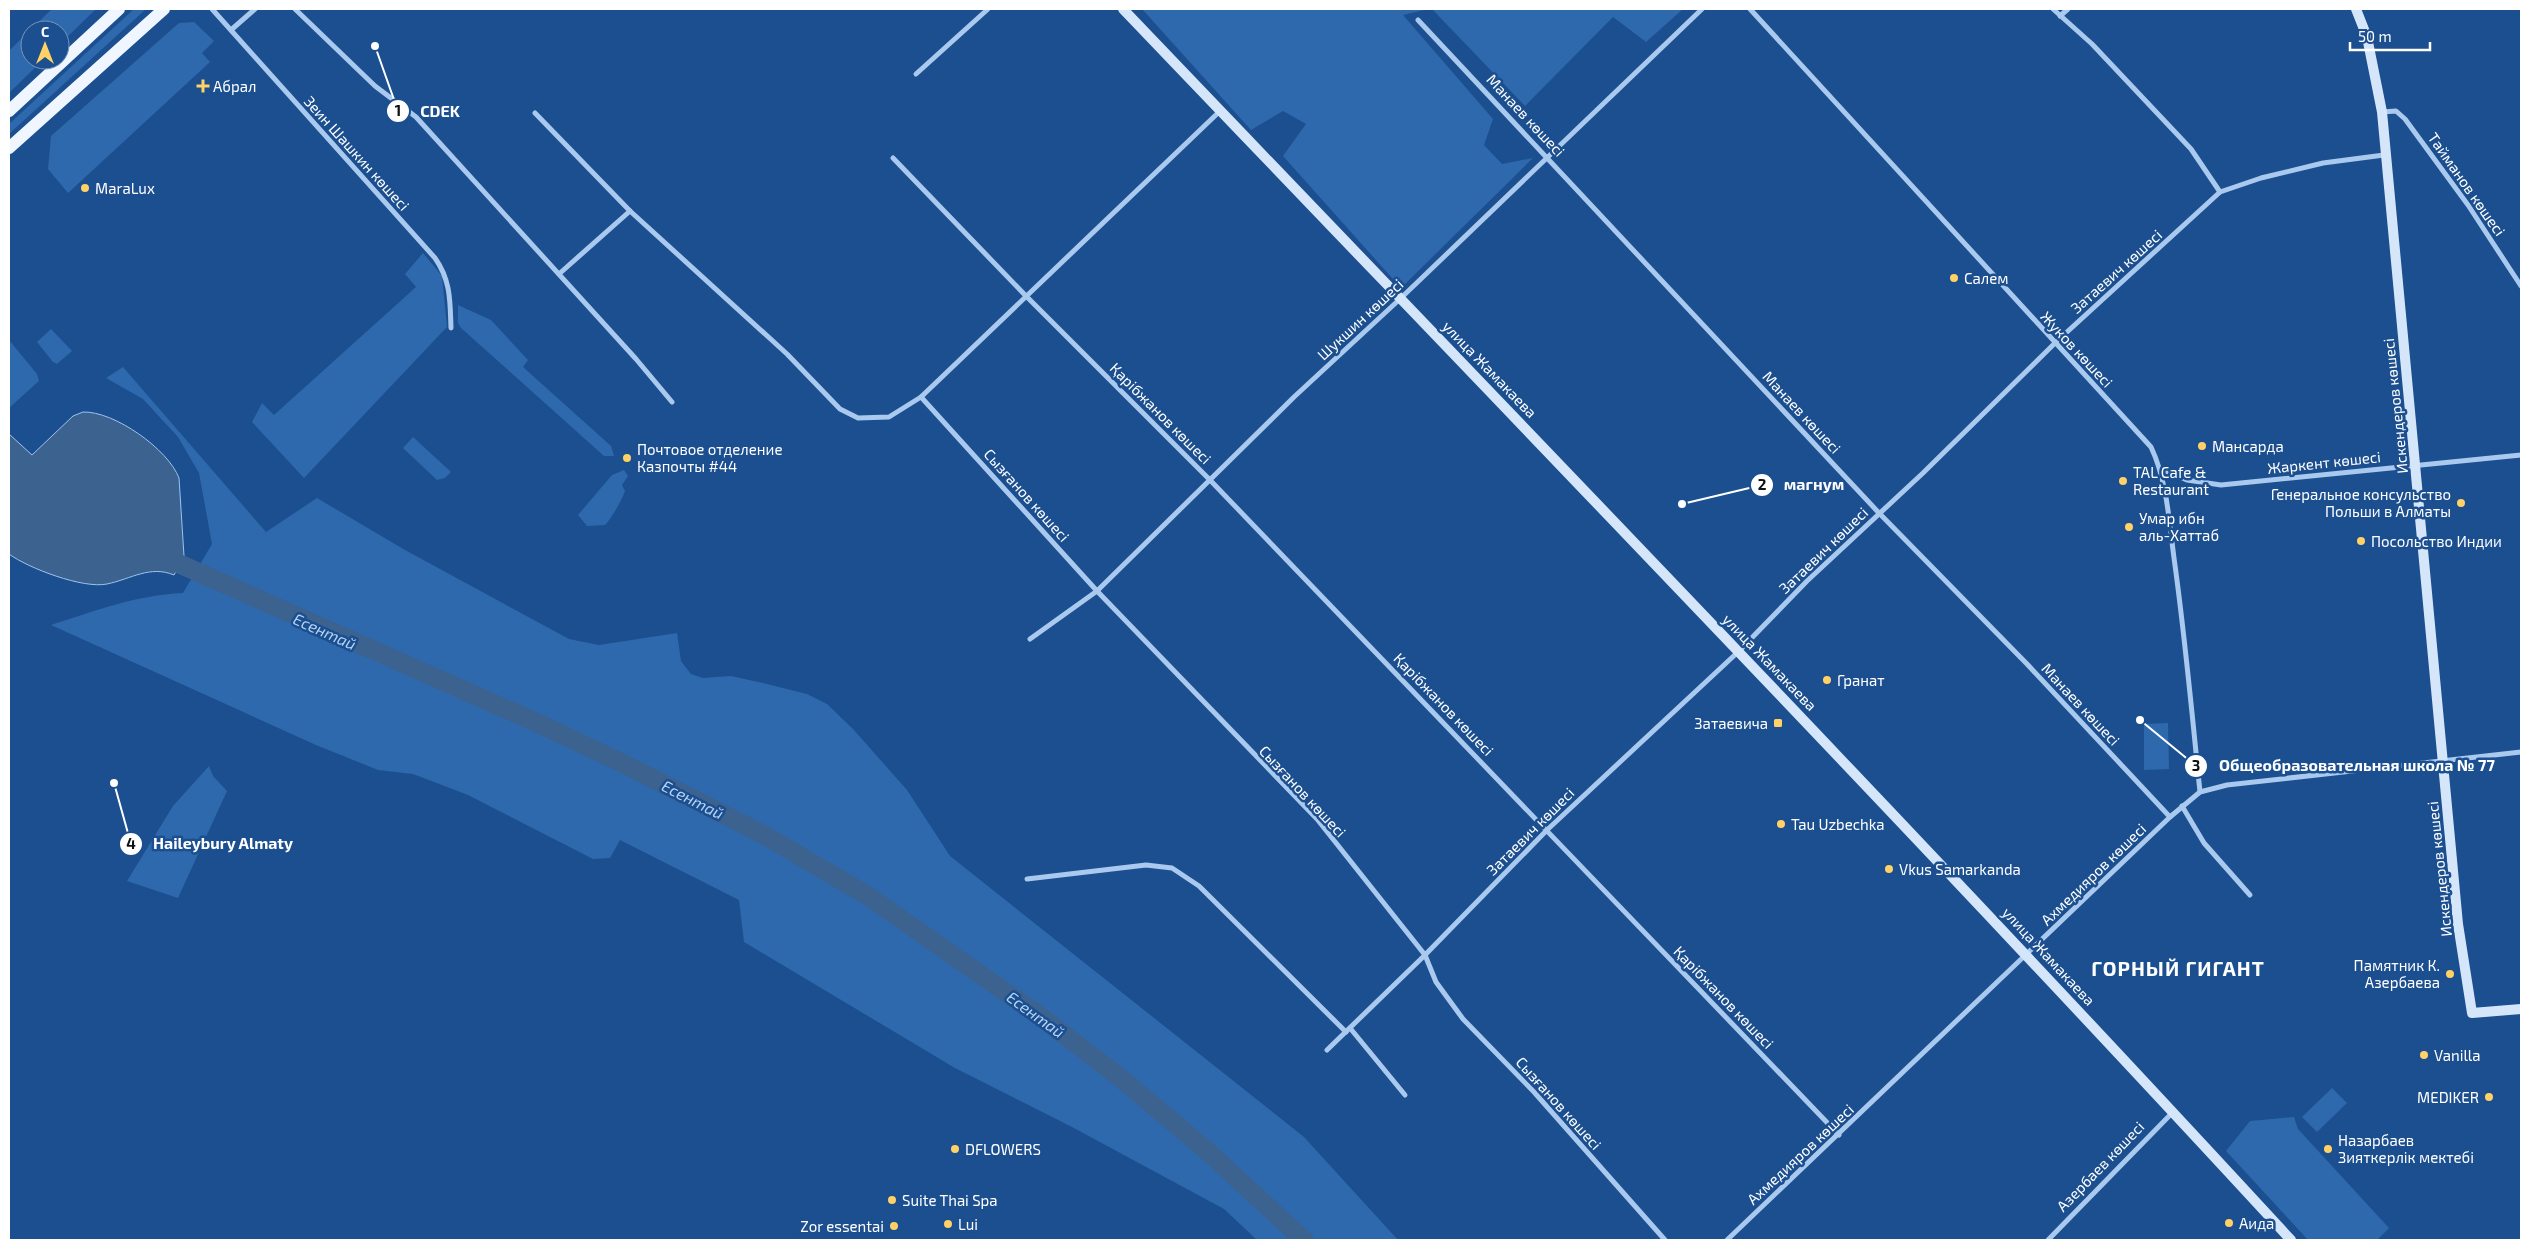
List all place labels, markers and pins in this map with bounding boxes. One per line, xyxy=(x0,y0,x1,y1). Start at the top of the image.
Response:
place label: Абрал xyxy=(213,77,256,95)
marker: Абрал xyxy=(197,80,209,92)
callout: CDEK xyxy=(385,96,470,127)
place label: MaraLux xyxy=(95,179,155,197)
marker: MaraLux xyxy=(79,182,91,194)
place label: Салем xyxy=(1964,269,2009,287)
marker: Салем xyxy=(1948,272,1960,284)
place label: Мансарда xyxy=(2212,437,2284,455)
place label: Почтовое отделение Казпочты #44 xyxy=(637,440,783,475)
marker: Мансарда xyxy=(2196,440,2208,452)
marker: Почтовое отделение Казпочты #44 xyxy=(621,452,633,464)
place label: TAL Cafe & Restaurant xyxy=(2133,463,2209,498)
callout: магнум xyxy=(1749,469,1855,500)
marker: TAL Cafe & Restaurant xyxy=(2117,475,2129,487)
place label: Генеральное консульство Польши в Алматы xyxy=(2271,485,2451,520)
marker: Генеральное консульство Польши в Алматы xyxy=(2455,497,2467,509)
place label: Умар ибн аль-Хаттаб xyxy=(2139,509,2219,544)
marker: Умар ибн аль-Хаттаб xyxy=(2123,521,2135,533)
place label: Посольство Индии xyxy=(2371,532,2502,550)
marker: Посольство Индии xyxy=(2355,535,2367,547)
place label: Гранат xyxy=(1837,671,1885,689)
marker: Гранат xyxy=(1821,674,1833,686)
place label: Затаевича xyxy=(1694,714,1768,732)
marker: Затаевича xyxy=(1772,717,1784,729)
callout: Общеобразовательная школа № 77 xyxy=(2184,750,2505,781)
place label: Tau Uzbechka xyxy=(1791,815,1885,833)
marker: Tau Uzbechka xyxy=(1775,818,1787,830)
callout: Haileybury Almaty xyxy=(118,828,304,859)
place label: Vkus Samarkanda xyxy=(1899,860,2021,878)
marker: Vkus Samarkanda xyxy=(1883,863,1895,875)
place label: Памятник К. Азербаева xyxy=(2354,956,2440,991)
marker: Памятник К. Азербаева xyxy=(2444,968,2456,980)
place label: Vanilla xyxy=(2434,1046,2481,1064)
marker: Vanilla xyxy=(2418,1049,2430,1061)
place label: MEDIKER xyxy=(2417,1088,2479,1106)
marker: MEDIKER xyxy=(2483,1091,2495,1103)
place label: Назарбаев Зияткерлік мектебі xyxy=(2338,1131,2474,1166)
place label: DFLOWERS xyxy=(965,1140,1041,1158)
marker: DFLOWERS xyxy=(949,1143,961,1155)
marker: Назарбаев Зияткерлік мектебі xyxy=(2322,1143,2334,1155)
place label: Suite Thai Spa xyxy=(902,1191,998,1209)
marker: Suite Thai Spa xyxy=(886,1194,898,1206)
place label: Аида xyxy=(2239,1214,2274,1232)
place label: Lui xyxy=(958,1215,978,1233)
place label: Zor essentai xyxy=(800,1217,884,1235)
marker: Аида xyxy=(2223,1217,2235,1229)
marker: Lui xyxy=(942,1218,954,1230)
marker: Zor essentai xyxy=(888,1220,900,1232)

